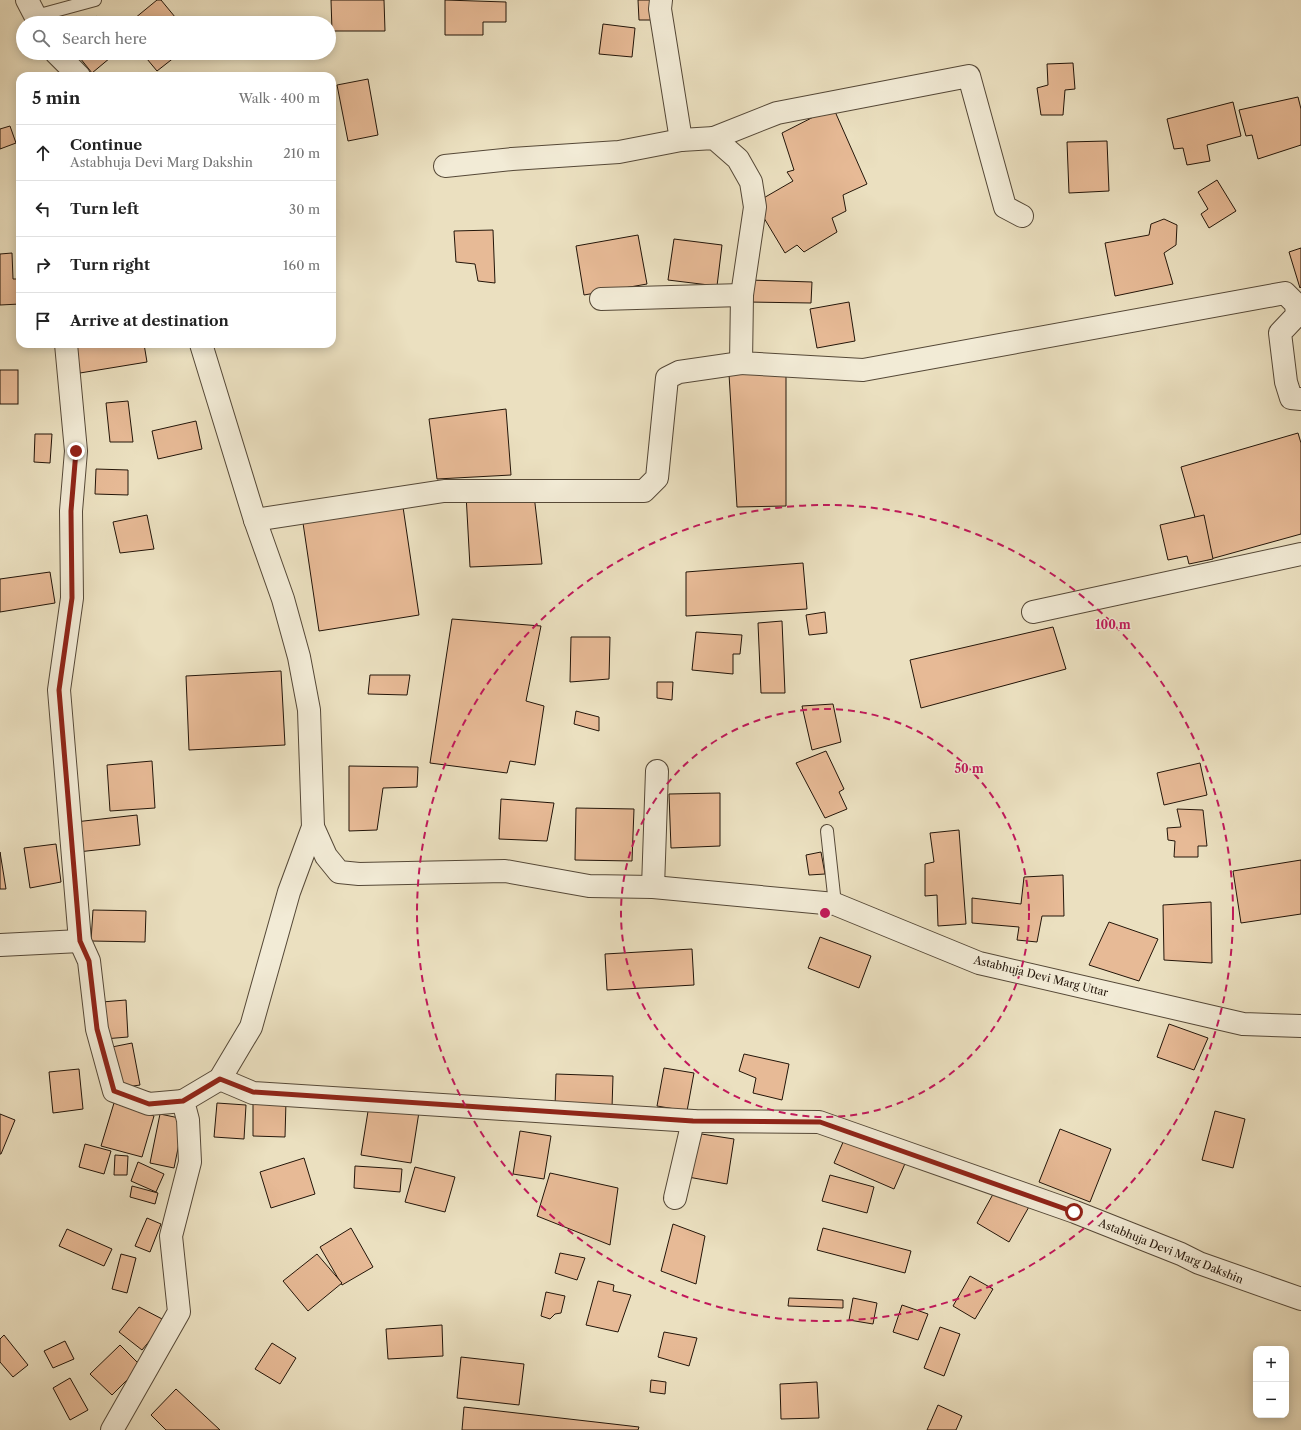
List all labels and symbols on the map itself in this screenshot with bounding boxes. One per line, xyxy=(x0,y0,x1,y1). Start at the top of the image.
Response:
route end xyxy=(67,442,85,460)
text: 100 m xyxy=(1095,617,1131,632)
text: 50 m xyxy=(954,761,984,776)
centre of rings xyxy=(818,906,832,920)
street label: Astabhuja Devi Marg Uttar xyxy=(971,952,1110,1000)
route start xyxy=(1065,1203,1083,1221)
street label: Astabhuja Devi Marg Dakshin xyxy=(1096,1215,1245,1287)

